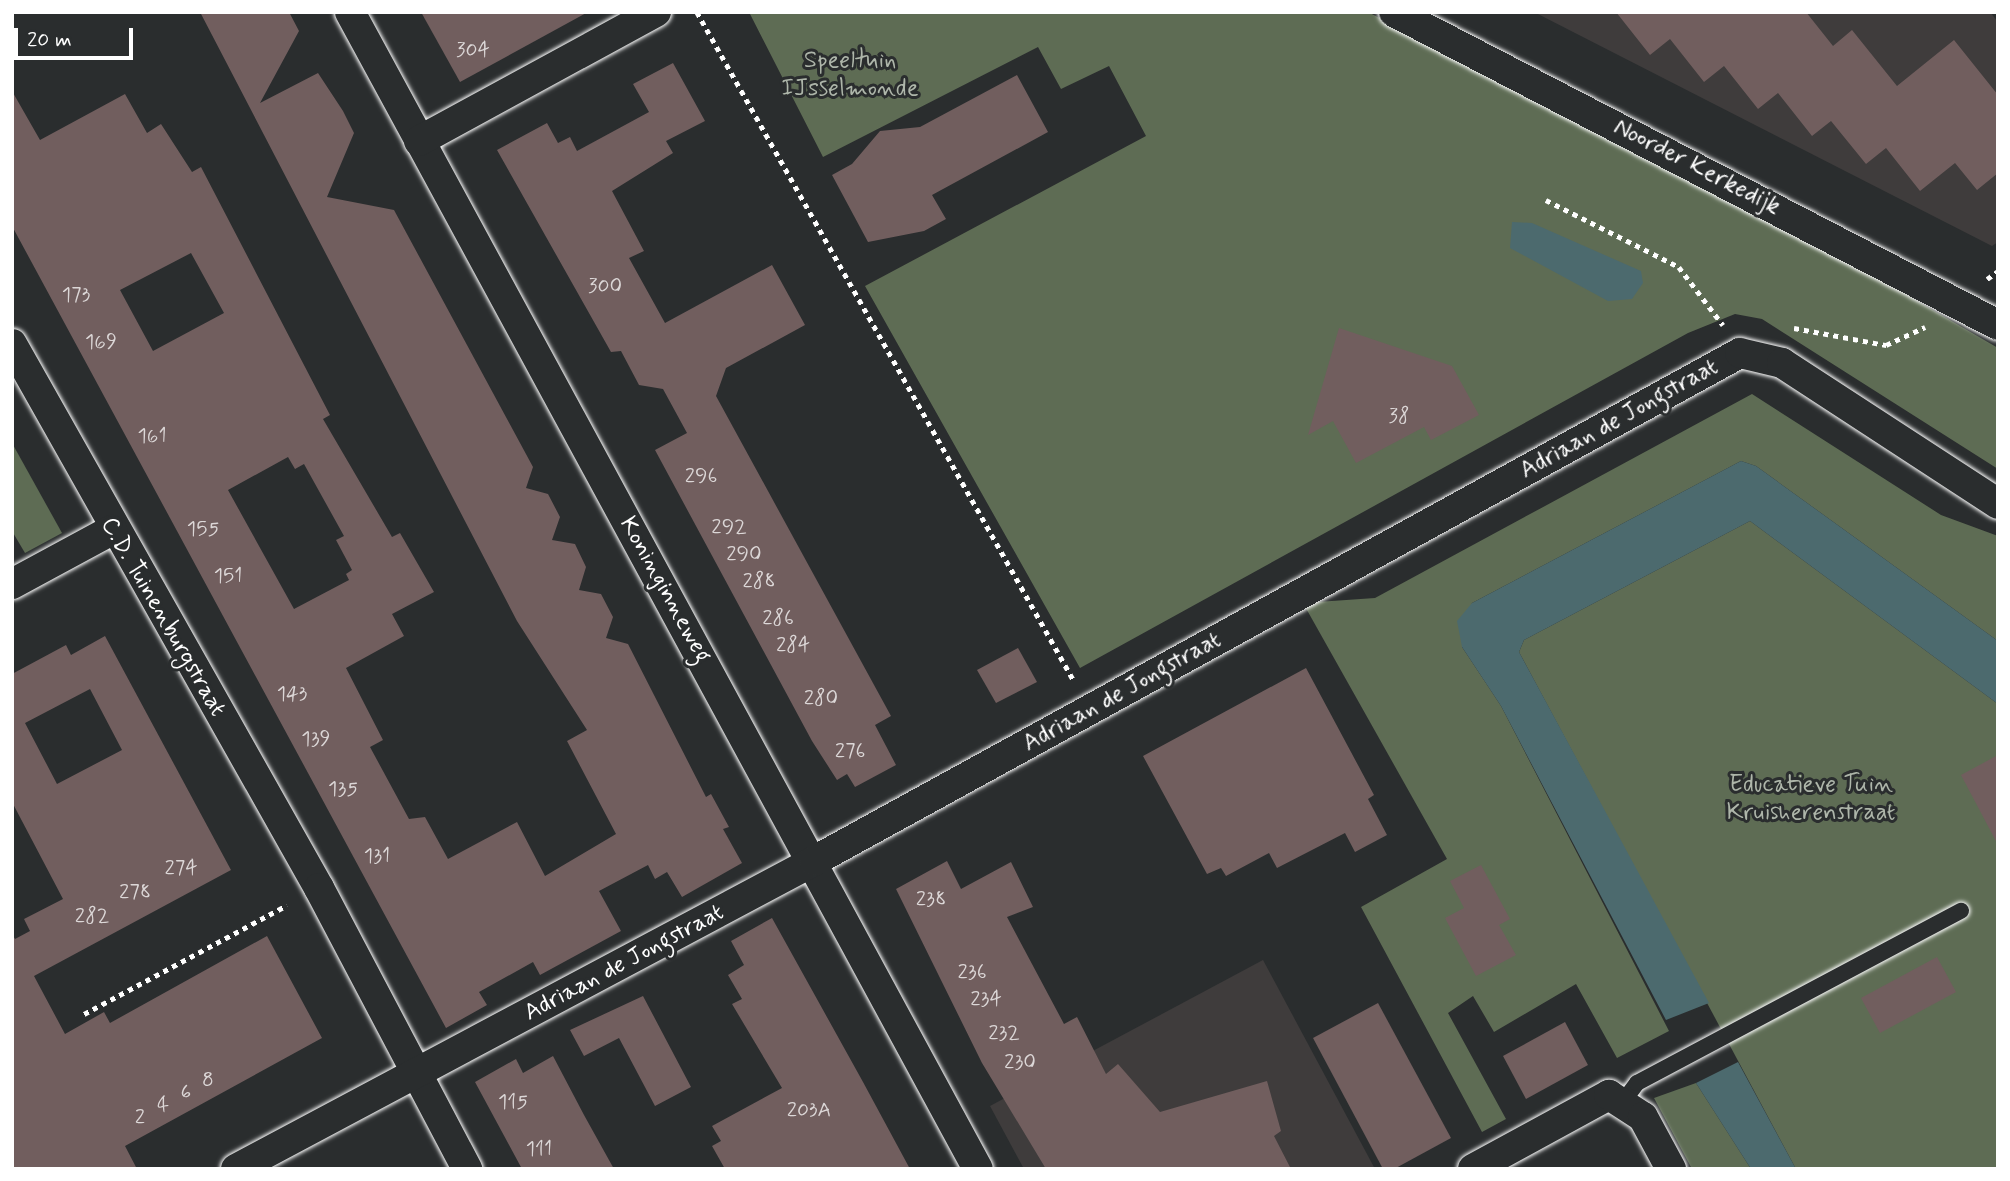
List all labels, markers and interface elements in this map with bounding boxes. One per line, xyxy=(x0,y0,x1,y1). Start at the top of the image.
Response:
scale bar xyxy=(18,14,136,58)
text: 20 m xyxy=(27,26,72,54)
house number: 304 xyxy=(456,37,490,63)
park label: Speeltuin IJsselmonde xyxy=(781,47,919,103)
street label: Noorder Kerkedijk xyxy=(1609,112,1785,222)
house number: 300 xyxy=(588,273,622,299)
house number: 173 xyxy=(62,282,90,308)
house number: 169 xyxy=(85,329,117,355)
street label: Adriaan de Jongstraat xyxy=(1514,352,1724,486)
house number: 38 xyxy=(1389,403,1409,429)
house number: 161 xyxy=(137,423,167,449)
house number: 296 xyxy=(685,463,717,489)
street label: C.D. Tuinenburgstraat xyxy=(94,512,232,722)
street label: Koninginneweg xyxy=(613,512,717,668)
house number: 292 xyxy=(711,514,747,540)
house number: 155 xyxy=(187,516,219,542)
house number: 290 xyxy=(726,541,762,567)
house number: 151 xyxy=(214,563,242,589)
house number: 288 xyxy=(742,568,776,594)
house number: 286 xyxy=(762,605,794,631)
street label: Adriaan de Jongstraat xyxy=(1017,625,1227,759)
house number: 284 xyxy=(776,632,810,658)
house number: 143 xyxy=(277,681,307,707)
house number: 280 xyxy=(804,685,838,711)
house number: 139 xyxy=(301,726,331,752)
house number: 276 xyxy=(835,738,865,764)
park label: Educatieve Tuin Kruisherenstraat xyxy=(1726,771,1896,827)
house number: 135 xyxy=(328,776,358,802)
house number: 131 xyxy=(364,843,390,869)
house number: 274 xyxy=(164,855,198,881)
house number: 278 xyxy=(119,879,151,905)
house number: 238 xyxy=(916,886,946,912)
street label: Adriaan de Jongstraat xyxy=(518,898,730,1028)
house number: 282 xyxy=(75,903,109,929)
house number: 236 xyxy=(957,959,987,985)
house number: 234 xyxy=(970,986,1002,1012)
house number: 232 xyxy=(988,1020,1020,1046)
house number: 230 xyxy=(1004,1049,1036,1075)
house number: 8 xyxy=(202,1067,214,1093)
house number: 6 xyxy=(181,1079,191,1105)
house number: 115 xyxy=(498,1089,528,1115)
house number: 4 xyxy=(157,1092,169,1118)
house number: 203A xyxy=(787,1097,831,1123)
house number: 2 xyxy=(135,1104,145,1130)
house number: 111 xyxy=(526,1136,552,1162)

